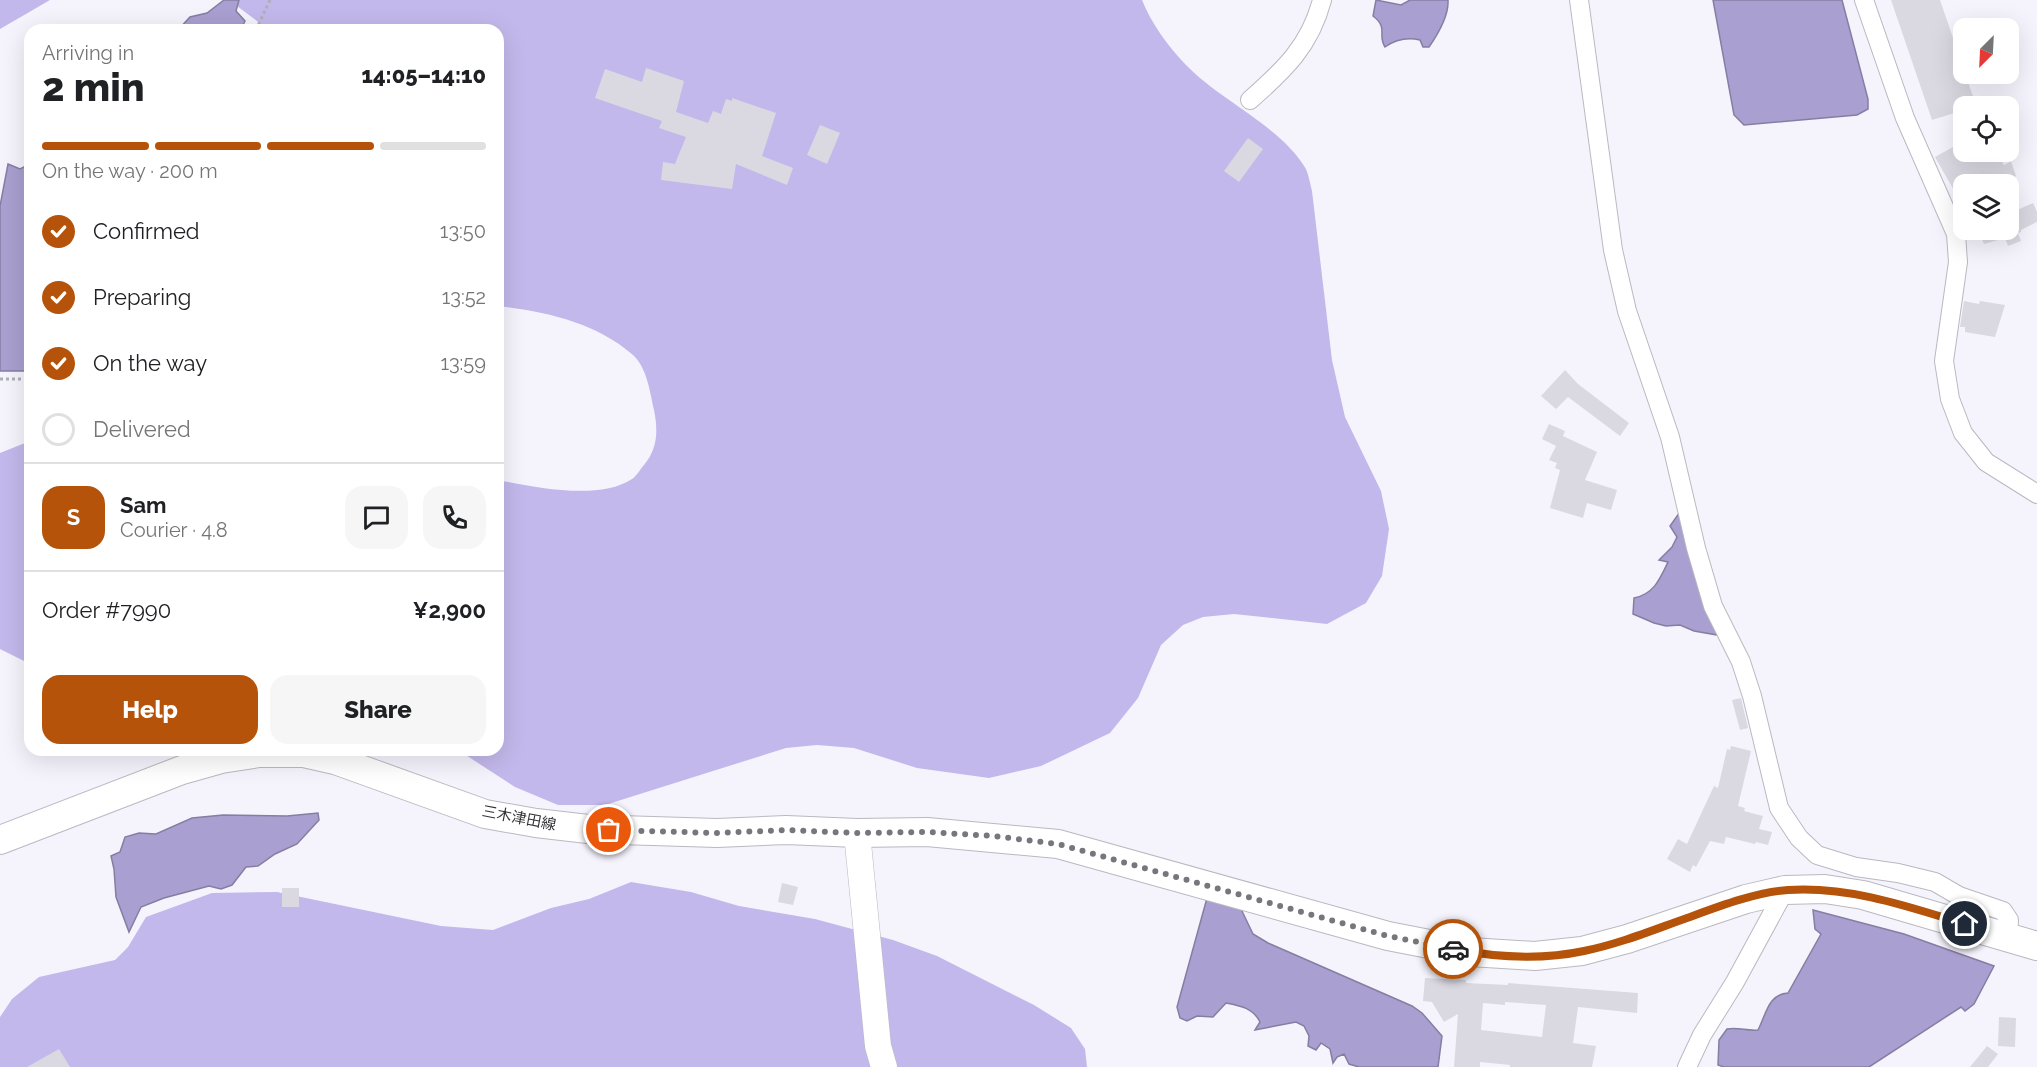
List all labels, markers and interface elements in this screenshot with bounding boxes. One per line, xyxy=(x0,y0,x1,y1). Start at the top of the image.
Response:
north arrow xyxy=(1953,18,2019,84)
map controls xyxy=(1953,18,2019,240)
text: Arriving in xyxy=(42,41,134,65)
text: 14:05–14:10 xyxy=(362,62,486,88)
text: 2 min xyxy=(42,64,145,110)
button: locate xyxy=(1953,96,2019,162)
text: On the way · 200 m xyxy=(42,159,218,183)
button: layers xyxy=(1953,174,2019,240)
icon: check xyxy=(42,215,75,248)
text: Confirmed xyxy=(93,218,200,244)
text: 13:50 xyxy=(440,219,486,243)
icon: check xyxy=(42,281,75,314)
text: Preparing xyxy=(93,284,191,310)
text: 13:52 xyxy=(442,285,486,309)
icon: check xyxy=(42,347,75,380)
text: On the way xyxy=(93,350,207,376)
text: 13:59 xyxy=(440,351,486,375)
text: Delivered xyxy=(93,416,191,442)
button: chat xyxy=(345,486,408,549)
button: phone xyxy=(423,486,486,549)
text: Sam xyxy=(120,492,167,518)
text: S xyxy=(67,504,80,530)
text: Courier · 4.8 xyxy=(120,518,228,542)
text: Order #7990 xyxy=(42,597,171,623)
text: ¥2,900 xyxy=(413,597,486,623)
button: Help xyxy=(42,675,258,744)
button: Share xyxy=(270,675,486,744)
street label: 三木津田線 xyxy=(480,802,558,834)
pin xyxy=(583,804,634,855)
icon: bag xyxy=(592,813,625,846)
pin xyxy=(1939,898,1990,949)
icon: home xyxy=(1948,907,1981,940)
courier xyxy=(1423,919,1483,979)
icon: car xyxy=(1437,933,1470,966)

